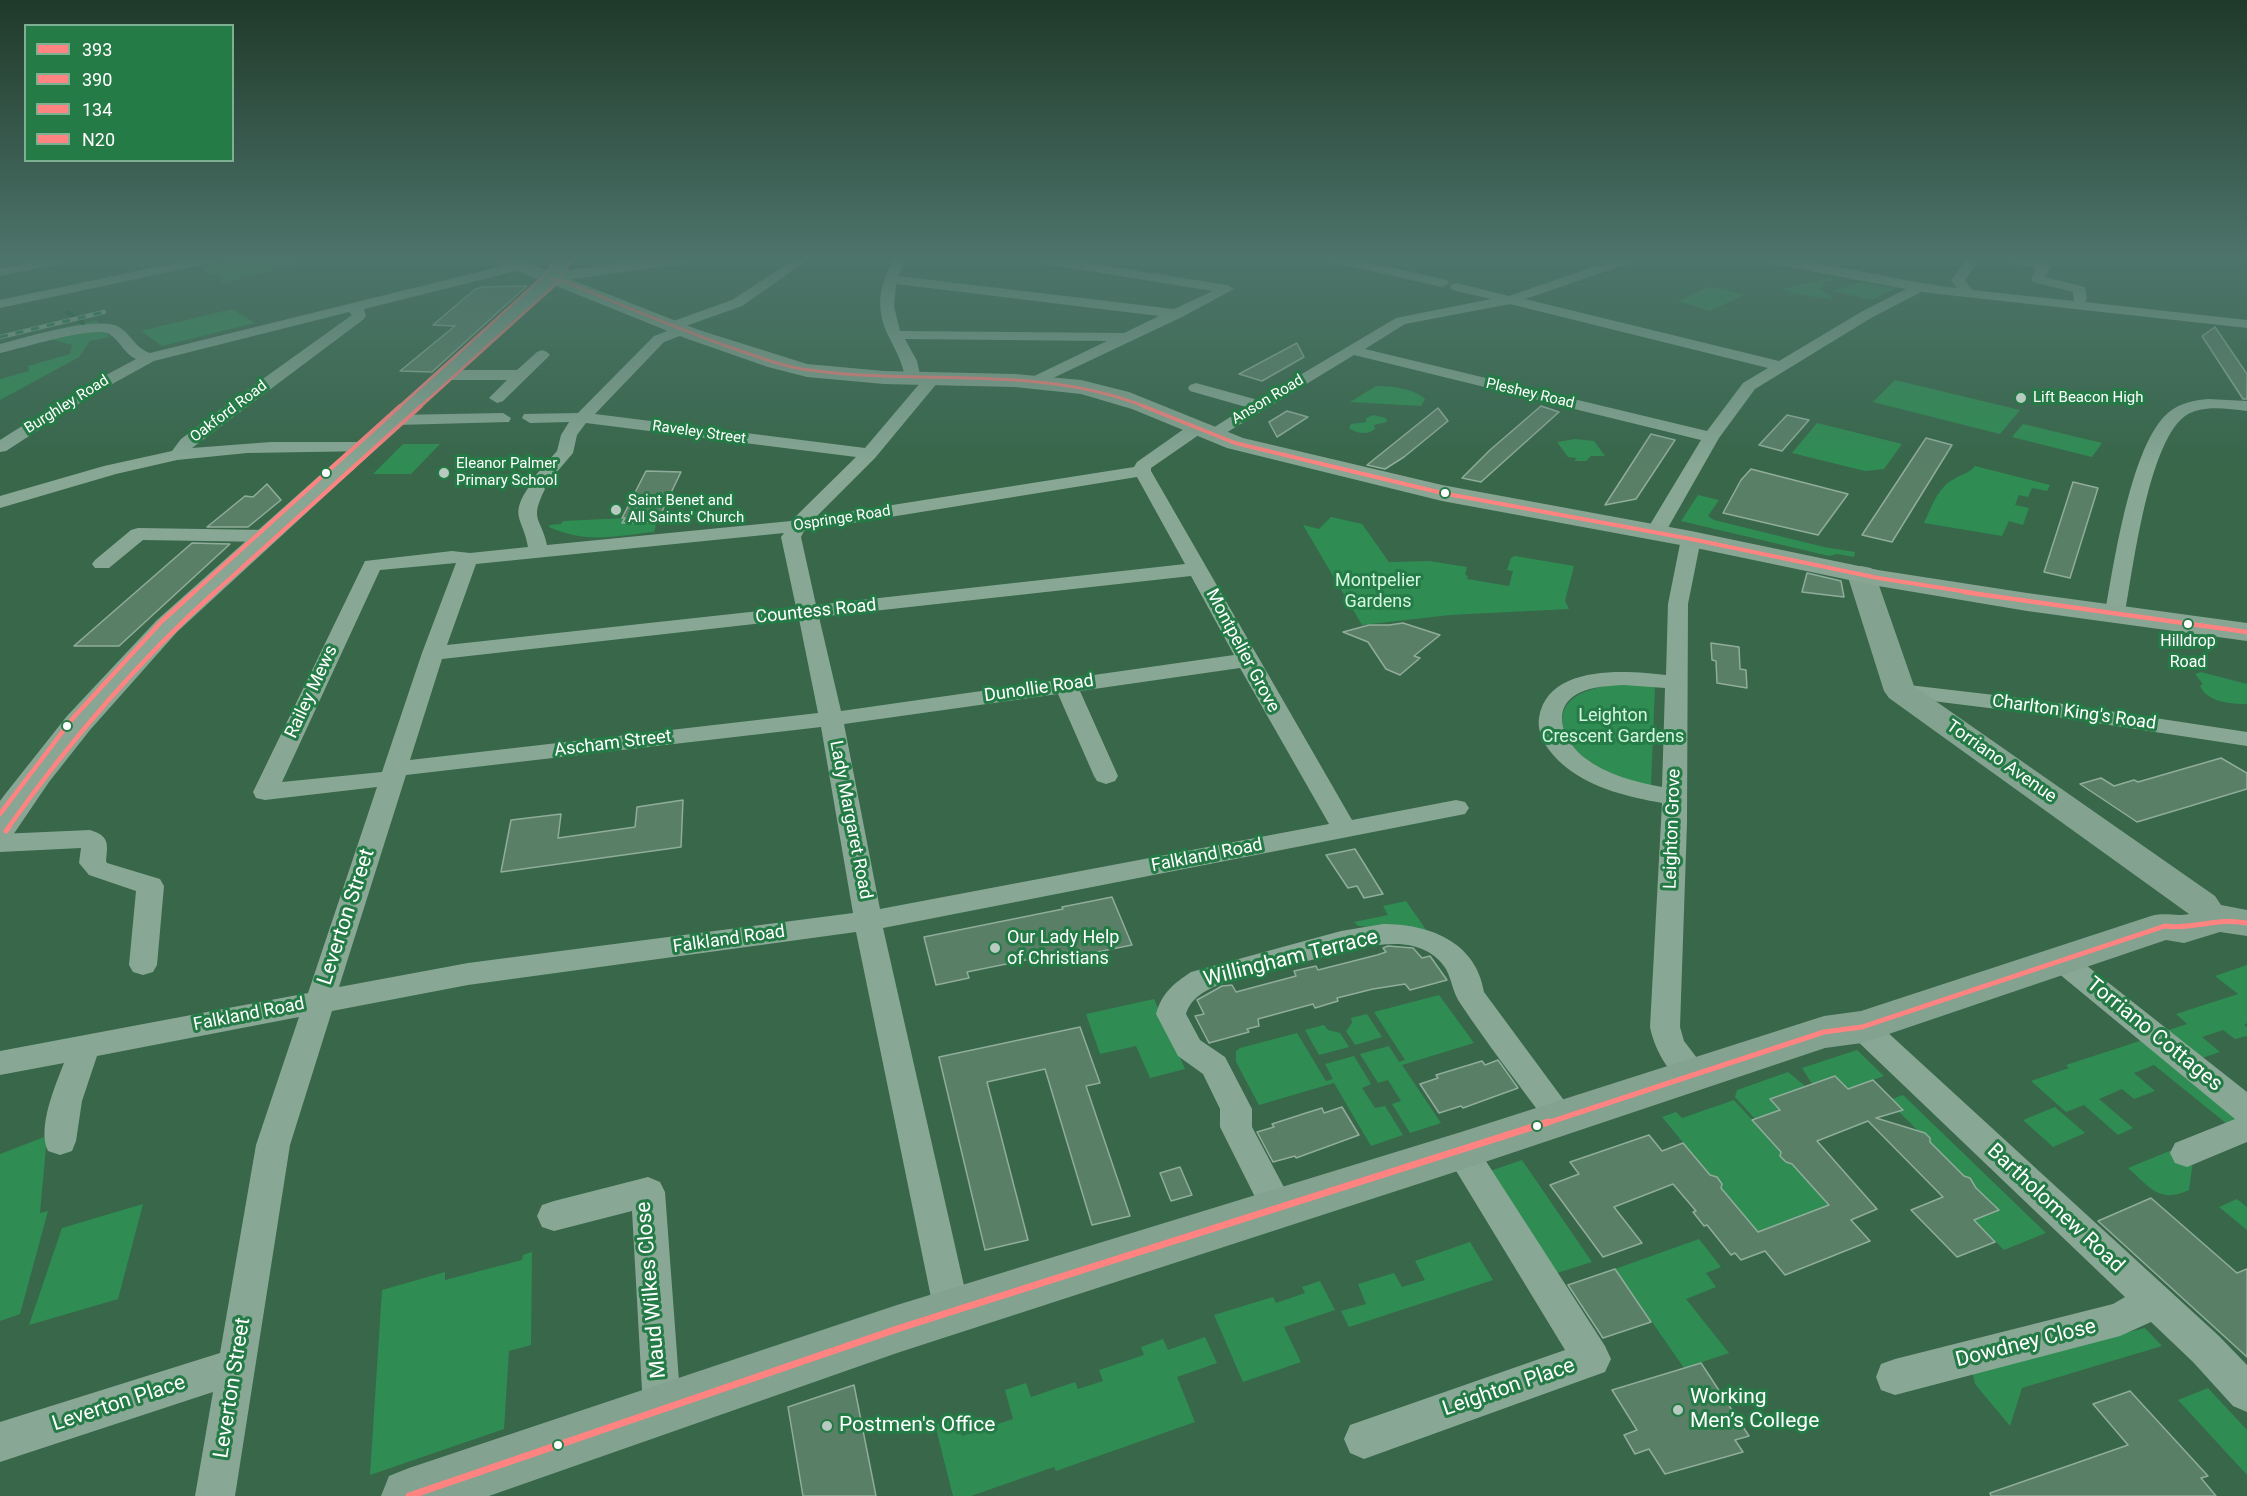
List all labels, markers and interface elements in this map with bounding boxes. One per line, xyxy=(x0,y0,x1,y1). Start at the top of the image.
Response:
legend xyxy=(24,24,234,162)
text: 393 xyxy=(82,39,112,60)
text: 390 xyxy=(82,69,112,90)
text: 134 xyxy=(82,99,112,120)
text: N20 xyxy=(82,129,115,150)
street label: Anson Road xyxy=(1229,371,1307,429)
street label: Burghley Road xyxy=(22,372,112,438)
street label: Pleshey Road xyxy=(1484,375,1576,413)
street label: Oakford Road xyxy=(187,377,271,447)
place label: Lift Beacon High xyxy=(2033,389,2143,407)
marker: Lift Beacon High xyxy=(2014,391,2028,405)
street label: Raveley Street xyxy=(651,418,747,448)
place label: Eleanor Palmer Primary School xyxy=(456,455,557,490)
marker: Eleanor Palmer Primary School xyxy=(437,466,451,480)
unlabelled marker xyxy=(320,467,332,479)
unlabelled marker xyxy=(1439,487,1451,499)
place label: Saint Benet and All Saints' Church xyxy=(628,492,744,527)
street label: Ospringe Road xyxy=(792,502,892,536)
marker: Saint Benet and All Saints' Church xyxy=(609,503,623,517)
park label: Montpelier Gardens xyxy=(1335,570,1421,612)
street label: Montpelier Grove xyxy=(1200,586,1284,716)
street label: Countess Road xyxy=(754,595,878,629)
marker: Hilldrop Road xyxy=(2182,618,2194,630)
place label: Hilldrop Road xyxy=(2160,632,2216,670)
street label: Railey Mews xyxy=(281,642,343,742)
street label: Dunollie Road xyxy=(983,671,1095,707)
street label: Charlton King's Road xyxy=(1991,691,2157,735)
park label: Leighton Crescent Gardens xyxy=(1542,705,1684,748)
street label: Torriano Avenue xyxy=(1942,716,2060,808)
unlabelled marker xyxy=(61,720,73,732)
street label: Ascham Street xyxy=(553,726,673,762)
street label: Lady Margaret Road xyxy=(824,739,876,901)
street label: Leighton Grove xyxy=(1660,768,1686,890)
street label: Falkland Road xyxy=(1149,835,1265,877)
street label: Leverton Street xyxy=(313,846,381,988)
street label: Falkland Road xyxy=(672,921,786,959)
street label: Willingham Terrace xyxy=(1201,925,1381,993)
place label: Our Lady Help of Christians xyxy=(1007,927,1119,970)
marker: Our Lady Help of Christians xyxy=(988,941,1002,955)
street label: Torriano Cottages xyxy=(2081,972,2227,1098)
street label: Falkland Road xyxy=(191,994,307,1036)
unlabelled marker xyxy=(1531,1120,1543,1132)
street label: Bartholomew Road xyxy=(1981,1139,2129,1279)
street label: Maud Wilkes Close xyxy=(632,1200,672,1380)
street label: Dowdney Close xyxy=(1953,1314,2099,1374)
street label: Leverton Street xyxy=(209,1316,257,1460)
street label: Leighton Place xyxy=(1440,1354,1578,1422)
street label: Leverton Place xyxy=(49,1371,189,1437)
place label: Working Men’s College xyxy=(1690,1385,1819,1435)
marker: Working Men’s College xyxy=(1671,1403,1685,1417)
place label: Postmen's Office xyxy=(839,1413,995,1439)
marker: Postmen's Office xyxy=(820,1419,834,1433)
unlabelled marker xyxy=(552,1439,564,1451)

